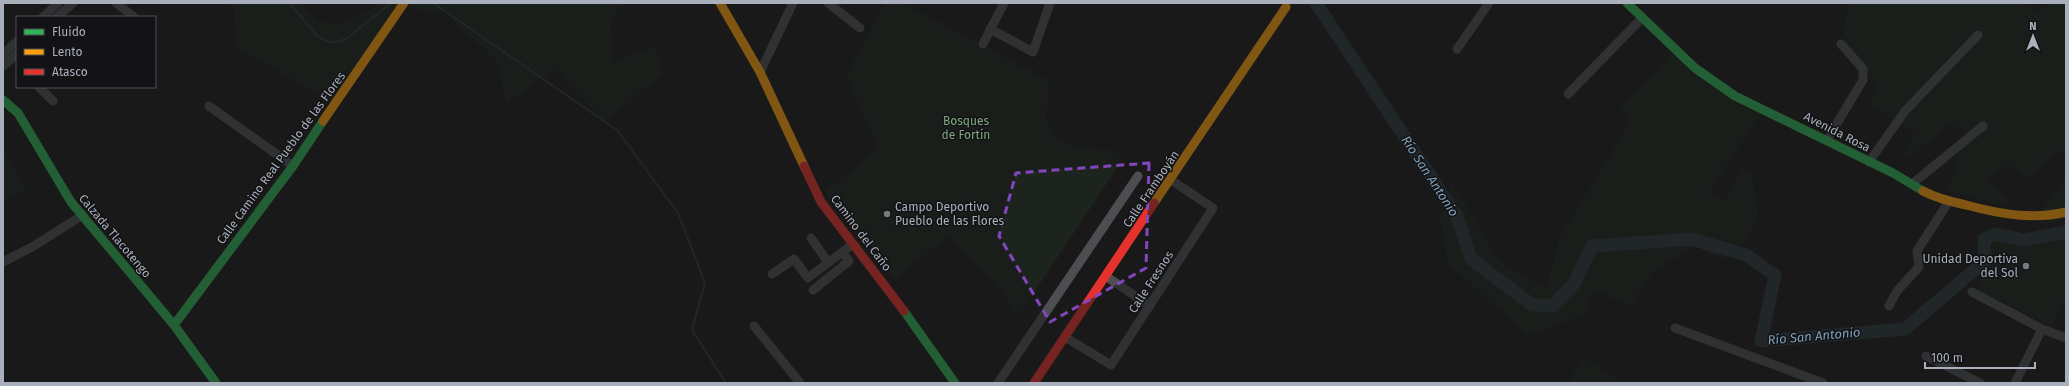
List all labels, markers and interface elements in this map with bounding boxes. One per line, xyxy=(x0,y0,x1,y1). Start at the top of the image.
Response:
legend xyxy=(16,16,156,88)
north arrow xyxy=(2013,16,2053,56)
text: N xyxy=(2029,20,2037,33)
text: Fluido xyxy=(52,25,86,39)
text: Lento xyxy=(52,45,82,59)
text: Atasco xyxy=(52,65,88,79)
street label: Calle Camino Real Pueblo de las Flores xyxy=(214,69,348,247)
street label: Avenida Rosa xyxy=(1801,109,1873,155)
park label: Bosques de Fortín xyxy=(942,114,990,142)
water label: Río San Antonio xyxy=(1398,133,1462,219)
street label: Calle Framboyán xyxy=(1120,148,1182,230)
street label: Calzada Tlacotengo xyxy=(76,191,154,281)
street label: Camino del Caño xyxy=(828,192,894,274)
place label: Campo Deportivo Pueblo de las Flores xyxy=(895,200,1005,228)
marker: Campo Deportivo Pueblo de las Flores xyxy=(882,209,892,219)
street label: Calle Fresnos xyxy=(1126,248,1176,316)
place label: Unidad Deportiva del Sol xyxy=(1923,252,2018,280)
marker: Unidad Deportiva del Sol xyxy=(2021,261,2031,271)
water label: Río San Antonio xyxy=(1767,324,1861,348)
scale bar xyxy=(1925,344,2035,370)
text: 100 m xyxy=(1931,351,1963,365)

